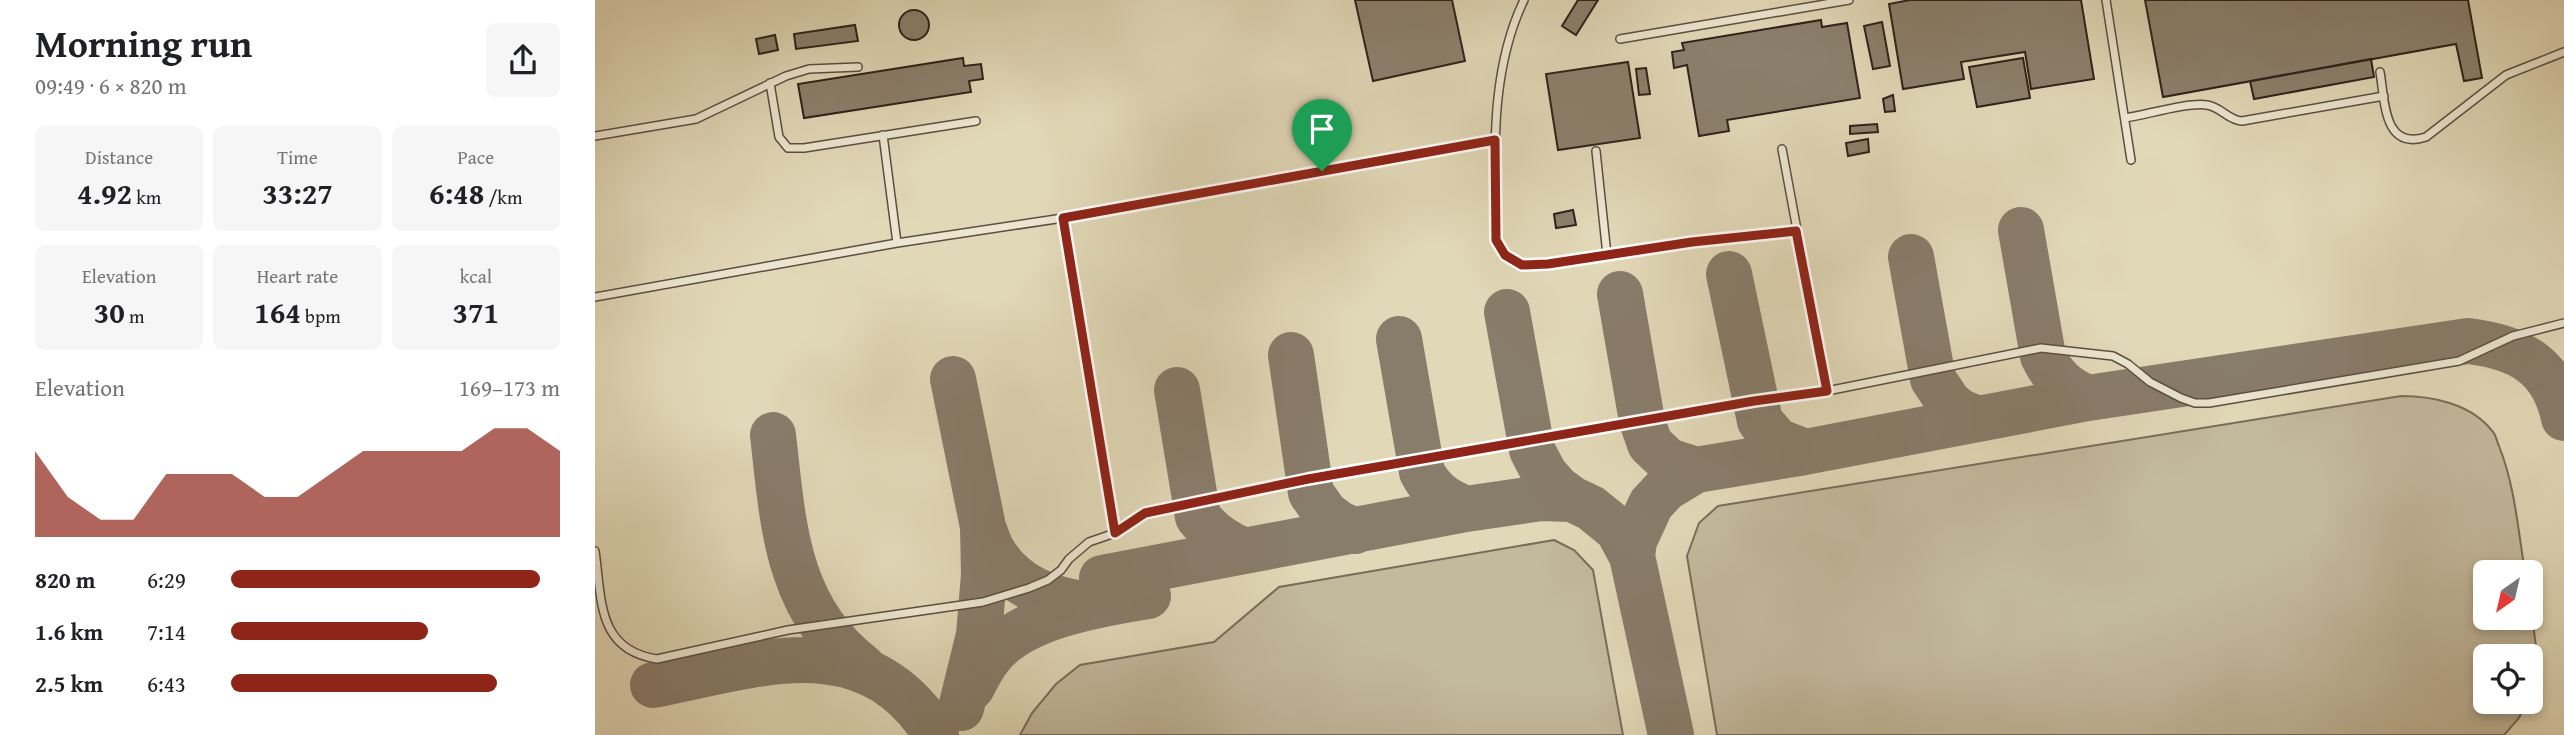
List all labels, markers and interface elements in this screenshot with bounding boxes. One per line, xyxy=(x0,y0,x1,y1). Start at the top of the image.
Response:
text: Morning run xyxy=(35,15,252,71)
button: share xyxy=(486,23,560,97)
text: 09:49 · 6 × 820 m xyxy=(35,69,187,102)
pin xyxy=(1292,99,1352,171)
icon: arrive xyxy=(1303,110,1341,148)
text: Distance xyxy=(85,143,153,171)
text: Time xyxy=(277,143,318,171)
text: Pace xyxy=(458,143,494,171)
text: 4.92 xyxy=(77,171,132,215)
text: 33:27 xyxy=(262,171,333,215)
text: 6:48 xyxy=(429,171,484,215)
text: km xyxy=(132,183,161,211)
text: /km xyxy=(484,183,523,211)
text: Elevation xyxy=(82,262,156,290)
text: Heart rate xyxy=(257,262,338,290)
text: kcal xyxy=(460,262,492,290)
text: 30 xyxy=(94,290,125,334)
text: 164 xyxy=(254,290,301,334)
text: 371 xyxy=(453,290,499,334)
text: m xyxy=(125,302,145,330)
text: bpm xyxy=(301,302,341,330)
text: Elevation xyxy=(35,371,125,404)
text: 169–173 m xyxy=(459,371,560,404)
north arrow xyxy=(2473,560,2543,630)
map controls xyxy=(2473,560,2543,714)
text: 820 m xyxy=(35,563,96,596)
text: 6:29 xyxy=(147,563,186,596)
text: 1.6 km xyxy=(35,615,103,648)
text: 7:14 xyxy=(147,615,186,648)
button: locate xyxy=(2473,644,2543,714)
text: 2.5 km xyxy=(35,667,103,700)
text: 6:43 xyxy=(147,667,186,700)

